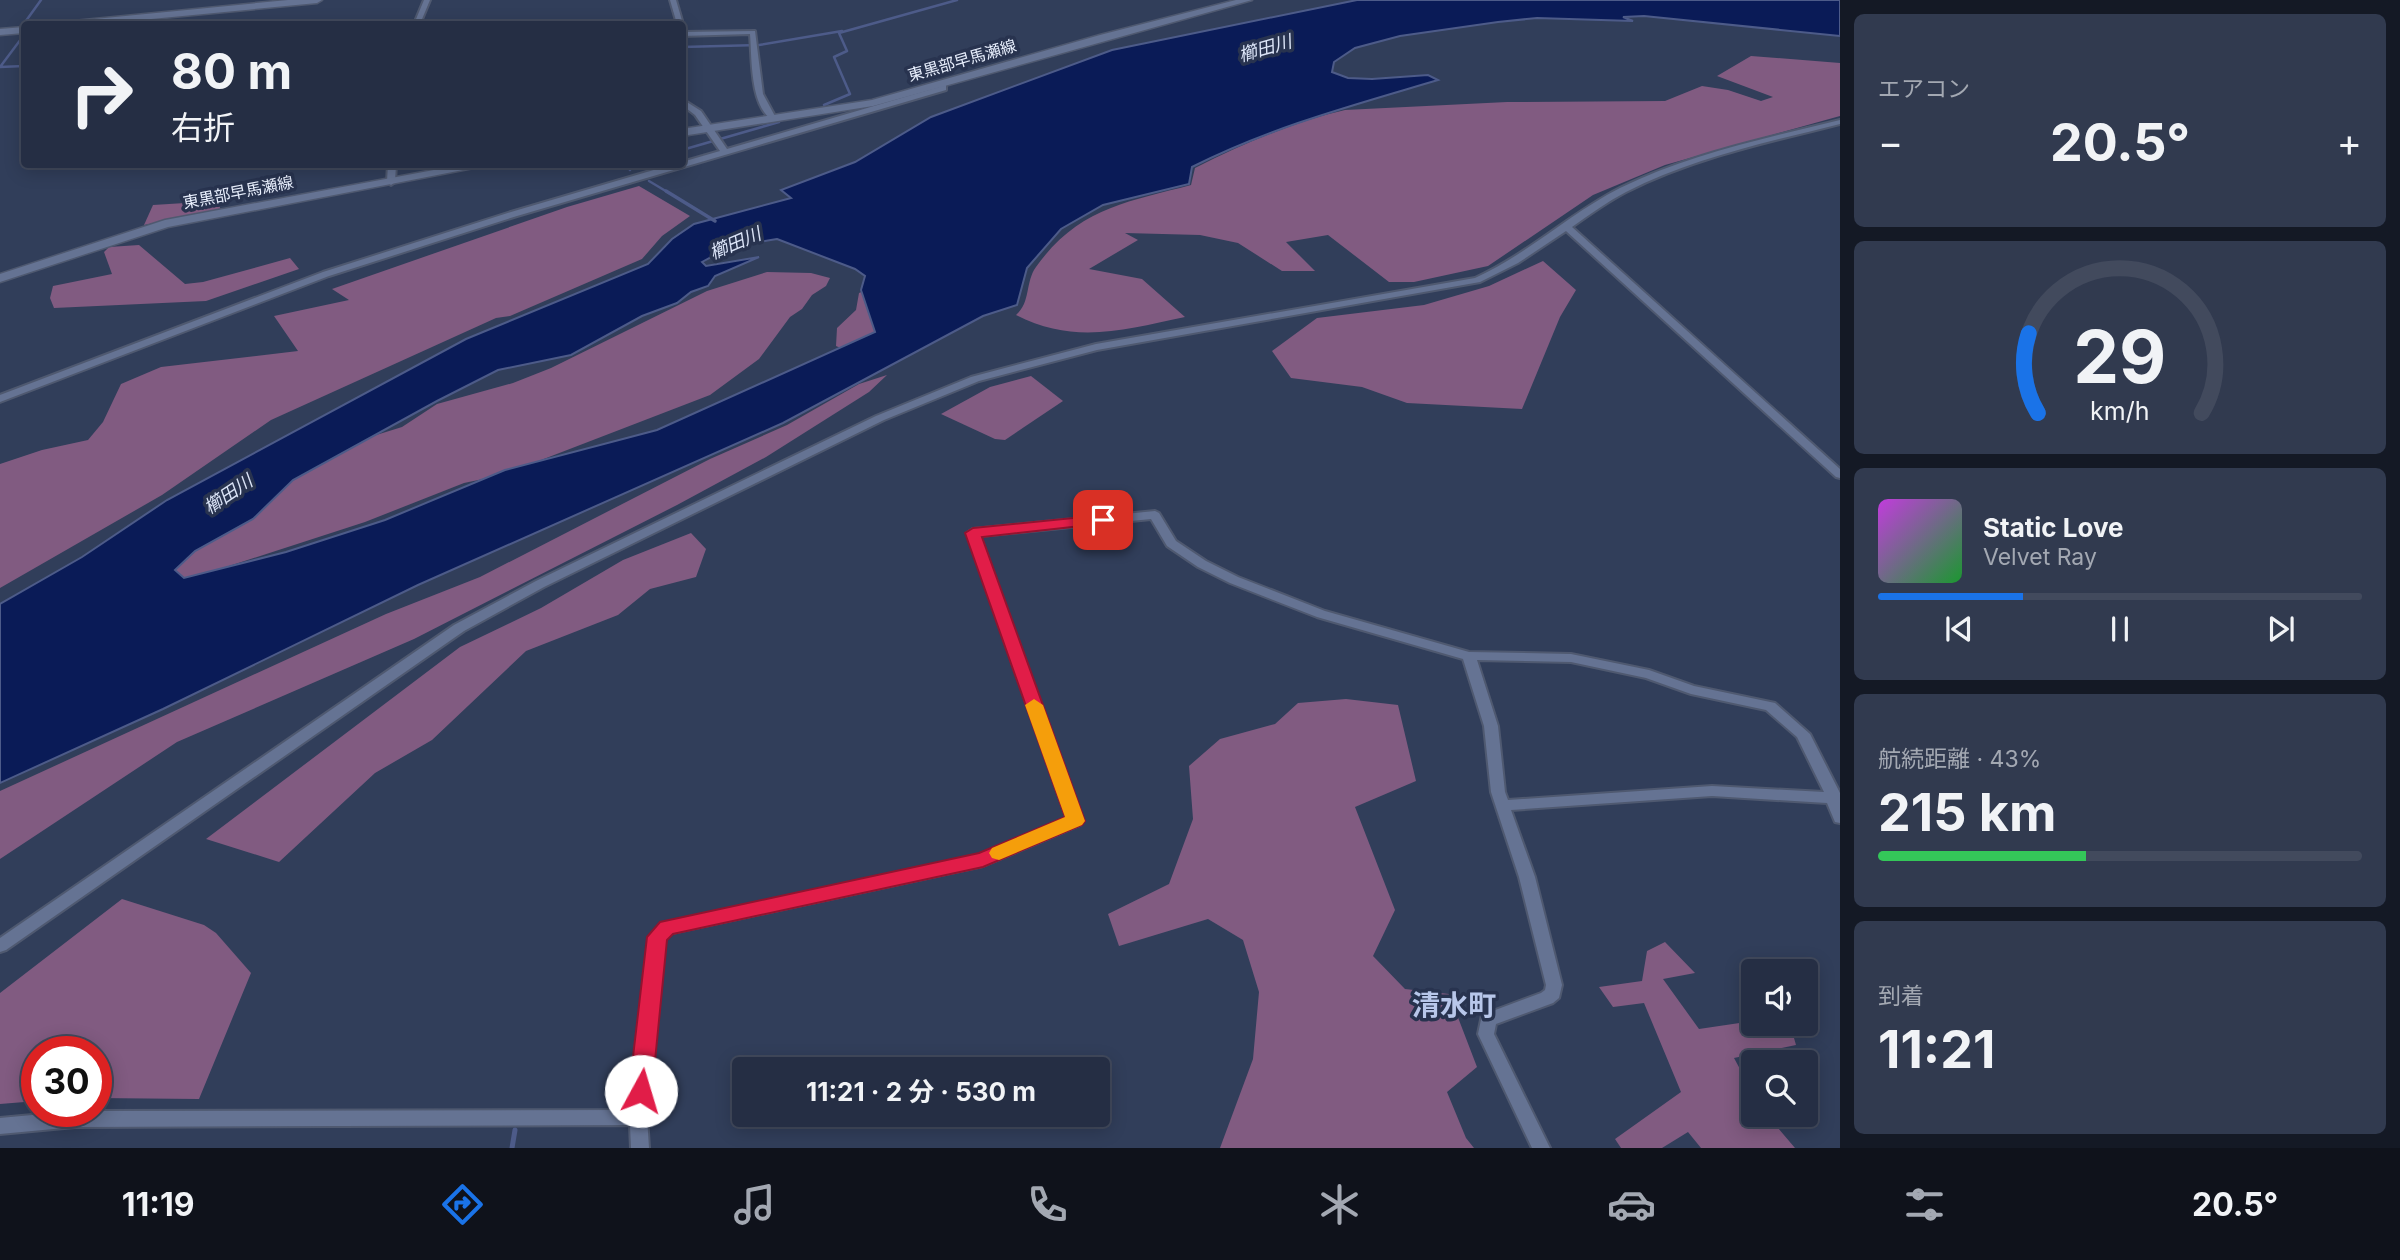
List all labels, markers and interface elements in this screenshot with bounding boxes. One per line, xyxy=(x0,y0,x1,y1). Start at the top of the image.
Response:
water label: 櫛田川 xyxy=(1236,30,1296,66)
street label: 東黒部早馬瀬線 xyxy=(905,35,1019,85)
text: 80 m xyxy=(171,42,292,101)
icon: right xyxy=(56,49,147,140)
text: エアコン xyxy=(1878,75,1970,103)
text: 右折 xyxy=(171,108,235,147)
text: 20.5° xyxy=(2050,111,2190,174)
text: − xyxy=(1878,119,1903,165)
text: + xyxy=(2337,119,2362,165)
street label: 東黒部早馬瀬線 xyxy=(181,171,295,213)
water label: 櫛田川 xyxy=(706,222,766,263)
text: 29 xyxy=(2073,313,2167,402)
text: km/h xyxy=(2090,396,2150,426)
water label: 櫛田川 xyxy=(200,469,258,518)
pin xyxy=(1073,490,1133,550)
icon: arrive xyxy=(1084,501,1122,539)
text: Static Love xyxy=(1983,512,2124,543)
text: Velvet Ray xyxy=(1983,543,2097,571)
icon: previous xyxy=(1940,610,1978,648)
icon: pause xyxy=(2101,610,2139,648)
icon: next xyxy=(2262,610,2300,648)
text: 航続距離 · 43% xyxy=(1878,745,2041,773)
text: 215 km xyxy=(1878,781,2056,844)
map controls xyxy=(1741,959,1818,1127)
button: sound xyxy=(1741,959,1818,1036)
text: 到着 xyxy=(1878,982,1924,1010)
district label: 清水町 xyxy=(1412,988,1496,1022)
text: 11:21 xyxy=(1878,1018,1995,1081)
speed limit sign: 30 xyxy=(21,1036,112,1127)
button: search xyxy=(1741,1050,1818,1127)
position arrow xyxy=(604,1054,678,1128)
text: 11:21 · 2 分 · 530 m xyxy=(806,1076,1036,1107)
icon: directions xyxy=(438,1180,487,1229)
icon: music xyxy=(730,1180,779,1229)
icon: phone xyxy=(1023,1180,1072,1229)
icon: climate xyxy=(1315,1180,1364,1229)
icon: car xyxy=(1607,1180,1656,1229)
icon: filters xyxy=(1900,1180,1949,1229)
text: 11:19 xyxy=(122,1185,195,1224)
text: 20.5° xyxy=(2192,1185,2278,1224)

